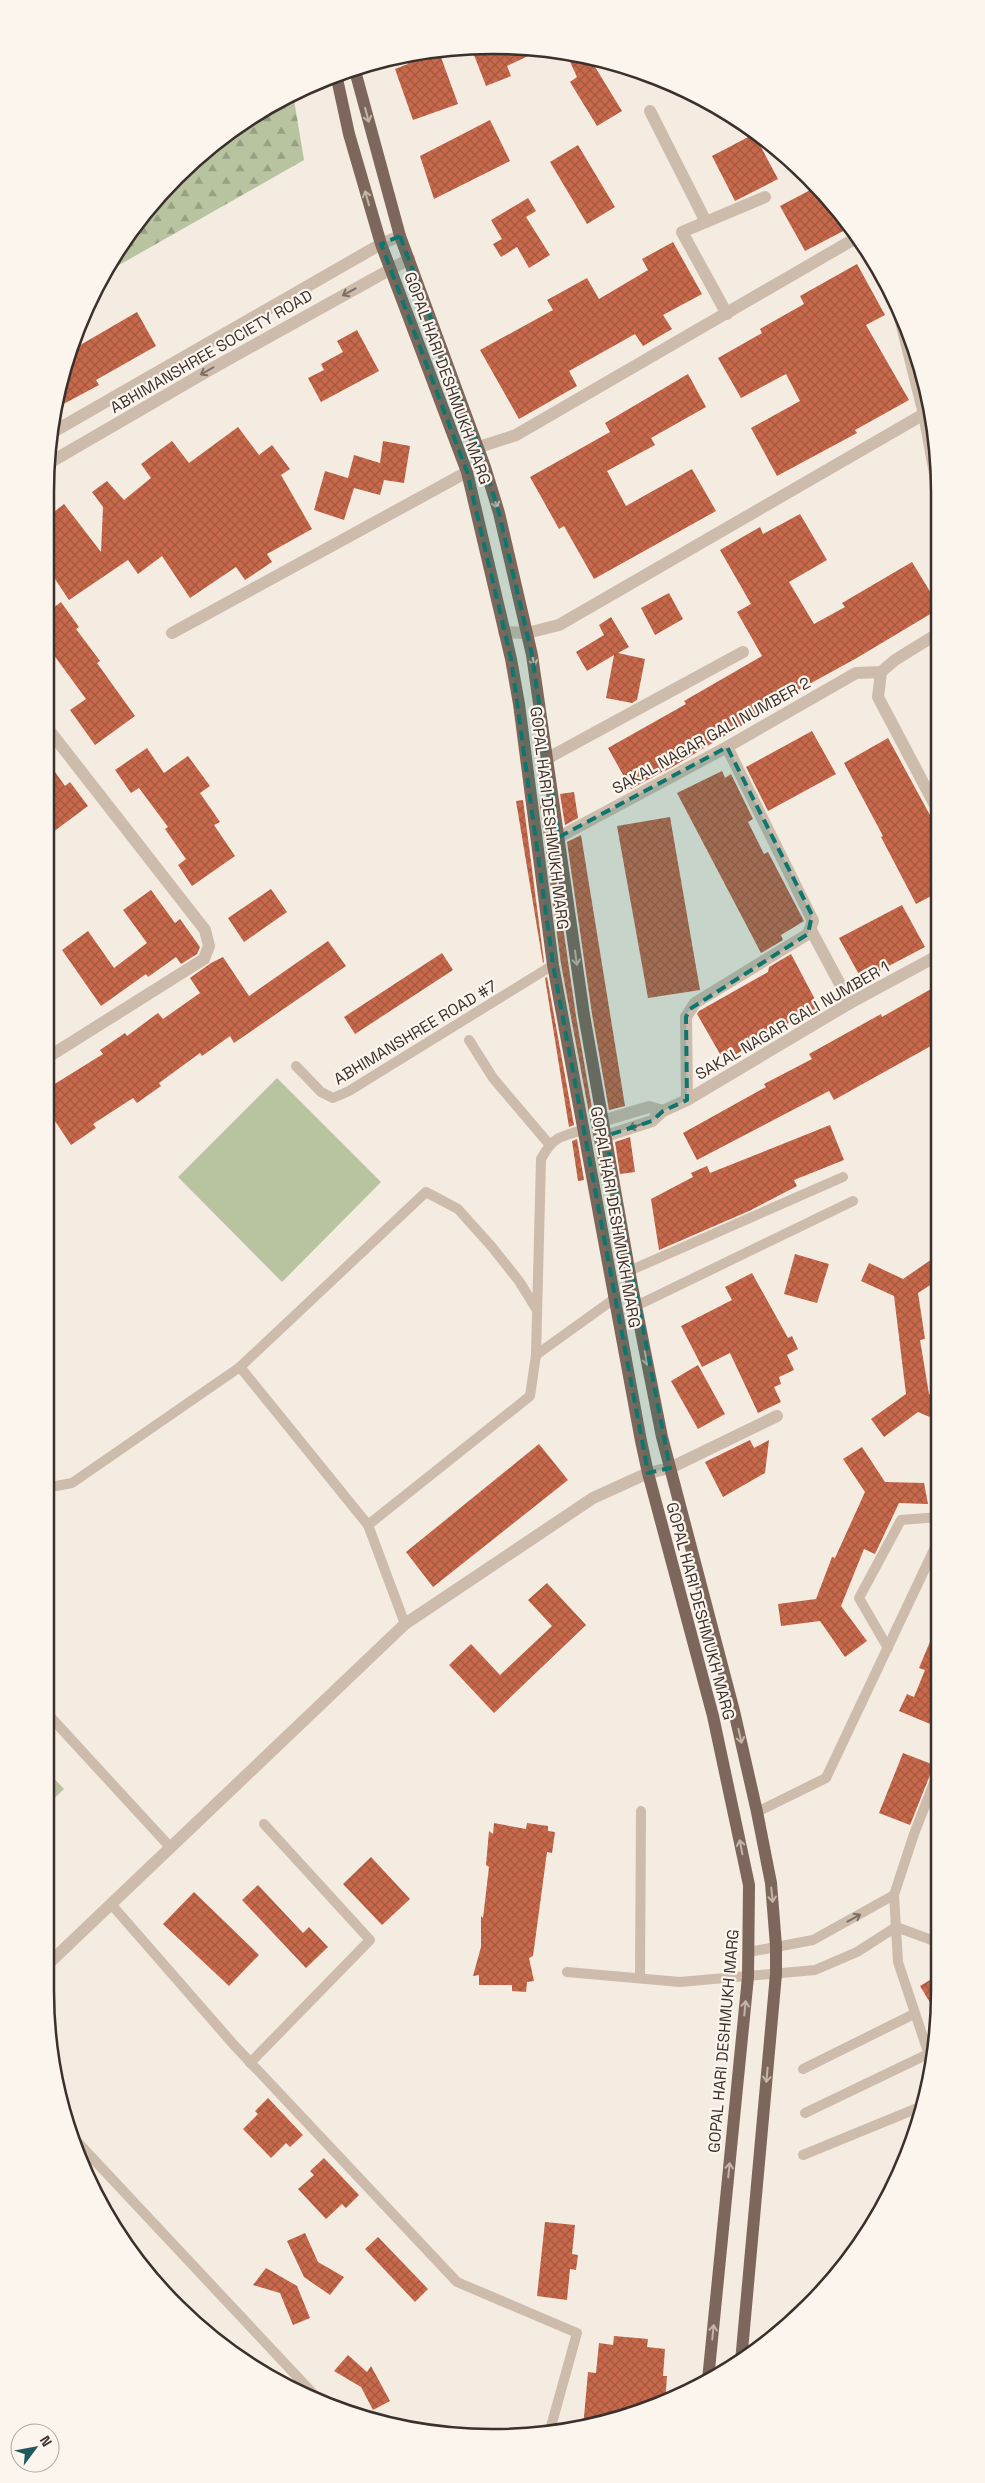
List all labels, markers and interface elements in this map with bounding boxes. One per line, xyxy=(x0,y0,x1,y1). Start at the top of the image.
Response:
one-way arrow xyxy=(362,106,372,122)
one-way arrow xyxy=(362,190,372,206)
street label: GOPAL HARI DESHMUKH MARG xyxy=(399,269,496,487)
street label: ABHIMANSHREE SOCIETY ROAD xyxy=(106,285,316,418)
one-way arrow xyxy=(341,287,356,297)
one-way arrow xyxy=(199,366,214,376)
one-way arrow xyxy=(491,493,501,509)
one-way arrow xyxy=(529,651,538,667)
street label: SAKAL NAGAR GALI NUMBER 2 xyxy=(608,672,814,799)
street label: GOPAL HARI DESHMUKH MARG xyxy=(525,705,574,931)
one-way arrow xyxy=(571,950,581,966)
street label: SAKAL NAGAR GALI NUMBER 1 xyxy=(692,956,893,1085)
street label: ABHIMANSHREE ROAD #7 xyxy=(330,975,501,1089)
street label: GOPAL HARI DESHMUKH MARG xyxy=(586,1105,645,1329)
one-way arrow xyxy=(628,1122,644,1132)
one-way arrow xyxy=(642,1349,652,1365)
street label: GOPAL HARI DESHMUKH MARG xyxy=(661,1500,740,1722)
one-way arrow xyxy=(735,1728,745,1744)
one-way arrow xyxy=(736,1839,746,1855)
one-way arrow xyxy=(767,1887,777,1903)
one-way arrow xyxy=(846,1912,860,1922)
street label: GOPAL HARI DESHMUKH MARG xyxy=(703,1928,744,2154)
one-way arrow xyxy=(740,2001,749,2017)
one-way arrow xyxy=(762,2067,772,2083)
one-way arrow xyxy=(724,2162,734,2178)
one-way arrow xyxy=(708,2324,718,2340)
north arrow xyxy=(10,2423,60,2473)
text: N xyxy=(36,2432,56,2450)

